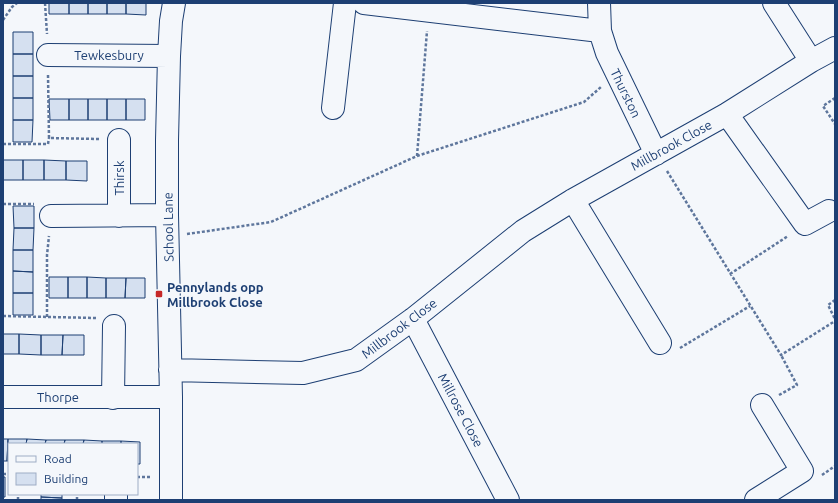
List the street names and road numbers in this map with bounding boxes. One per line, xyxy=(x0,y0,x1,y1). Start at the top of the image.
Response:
street label: Tewkesbury xyxy=(74,48,144,62)
street label: Thurston xyxy=(608,66,644,120)
street label: Millbrook Close xyxy=(628,117,714,173)
street label: Thirsk xyxy=(112,160,126,195)
street label: School Lane xyxy=(160,192,176,262)
street label: Millbrook Close xyxy=(359,295,439,361)
street label: Millrose Close xyxy=(436,371,486,449)
street label: Thorpe xyxy=(37,390,79,404)

